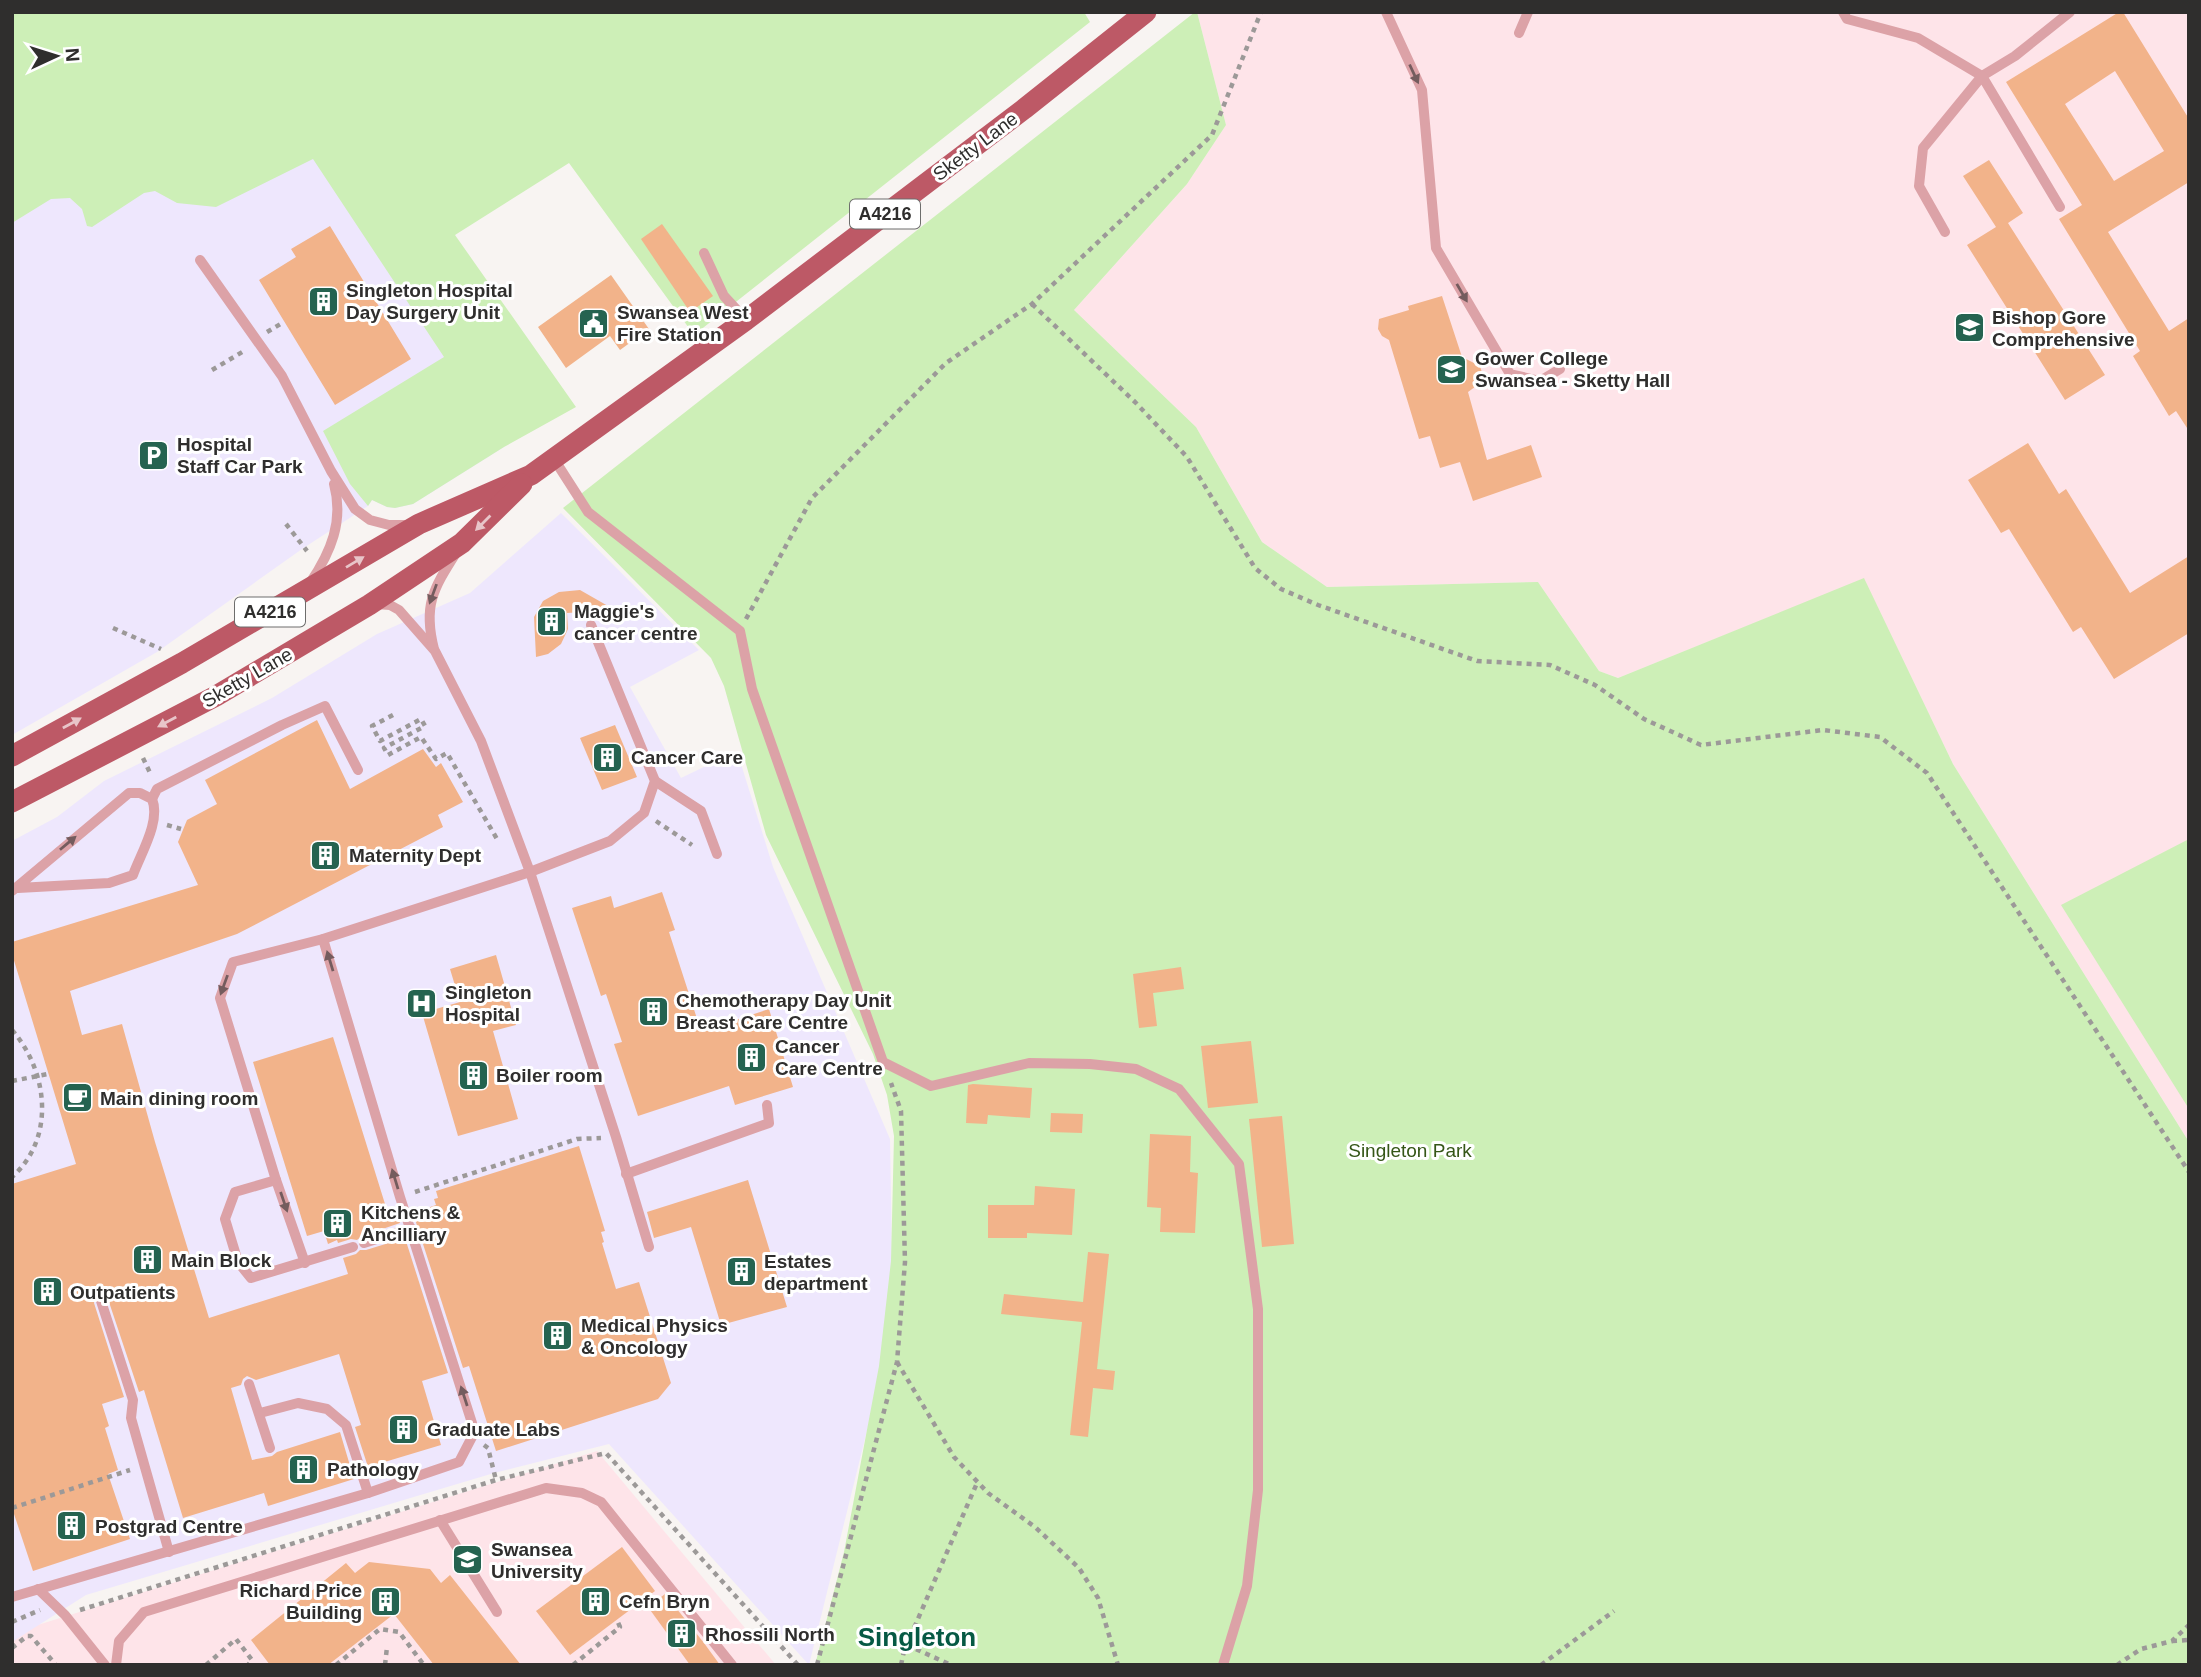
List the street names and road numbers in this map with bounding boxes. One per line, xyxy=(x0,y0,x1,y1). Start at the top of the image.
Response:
street label: Sketty Lane xyxy=(929,108,1022,185)
road number: A4216 xyxy=(850,200,920,229)
road number: A4216 xyxy=(235,598,305,626)
street label: Sketty Lane xyxy=(199,643,296,712)

